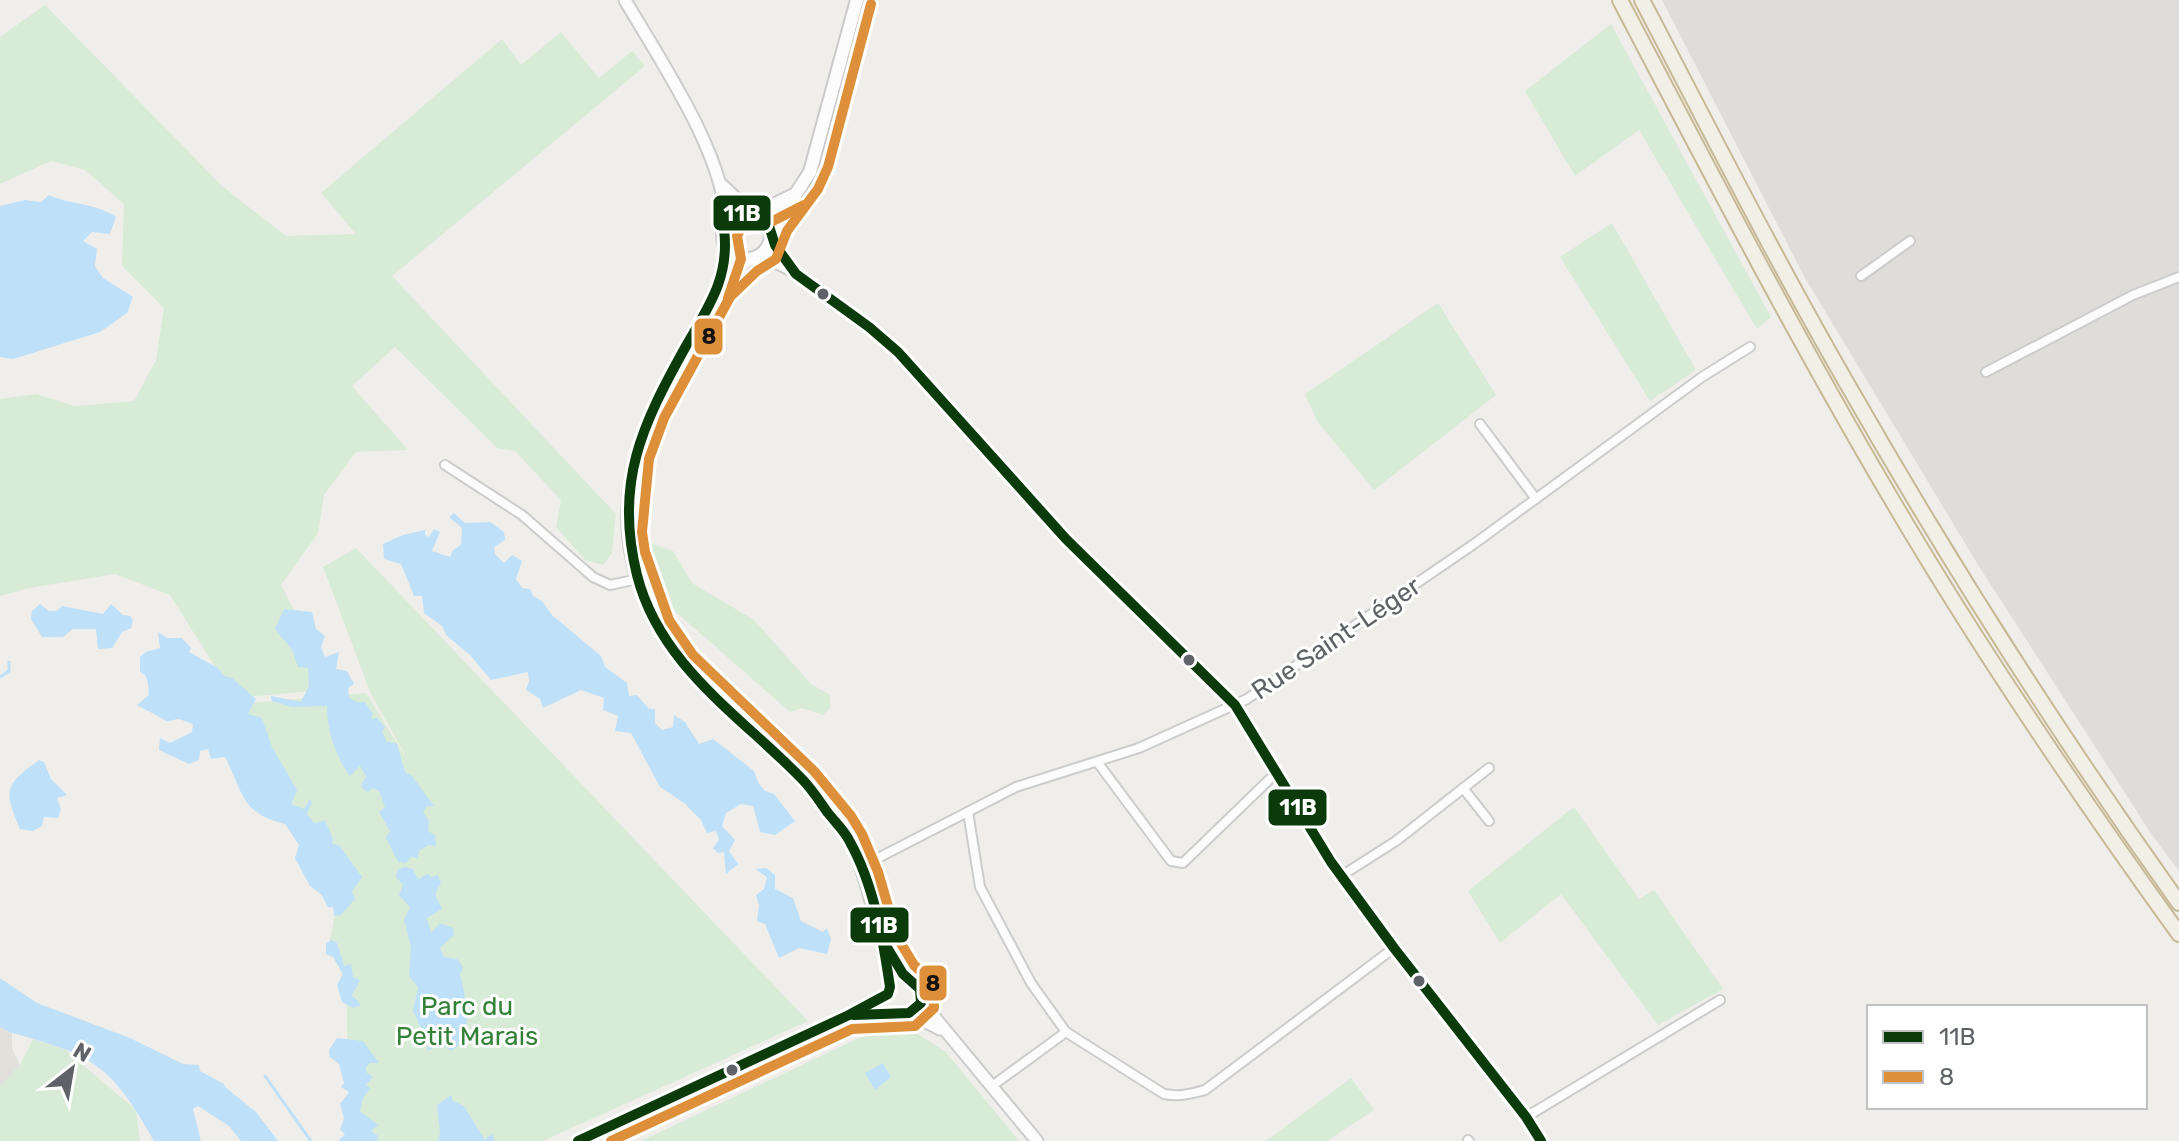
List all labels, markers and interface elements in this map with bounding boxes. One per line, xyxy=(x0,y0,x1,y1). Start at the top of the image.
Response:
line badge: 11B xyxy=(712,194,772,232)
text: 11B xyxy=(723,200,761,227)
unlabelled marker xyxy=(815,286,831,302)
line badge: 8 xyxy=(693,317,724,356)
text: 8 xyxy=(702,323,716,350)
street label: Rue Saint-Léger xyxy=(1246,570,1427,706)
unlabelled marker xyxy=(1181,652,1197,668)
line badge: 11B xyxy=(1267,788,1328,827)
text: 11B xyxy=(1279,794,1317,821)
line badge: 11B xyxy=(849,906,910,944)
text: 11B xyxy=(860,912,898,939)
line badge: 8 xyxy=(918,964,948,1002)
text: 8 xyxy=(926,970,940,997)
unlabelled marker xyxy=(1411,973,1427,989)
park label: Parc du Petit Marais xyxy=(396,991,538,1052)
legend xyxy=(1867,1005,2147,1109)
text: 11B xyxy=(1939,1023,1976,1051)
north arrow xyxy=(32,1029,112,1109)
text: N xyxy=(68,1037,96,1068)
unlabelled marker xyxy=(724,1062,740,1078)
text: 8 xyxy=(1939,1063,1954,1091)

